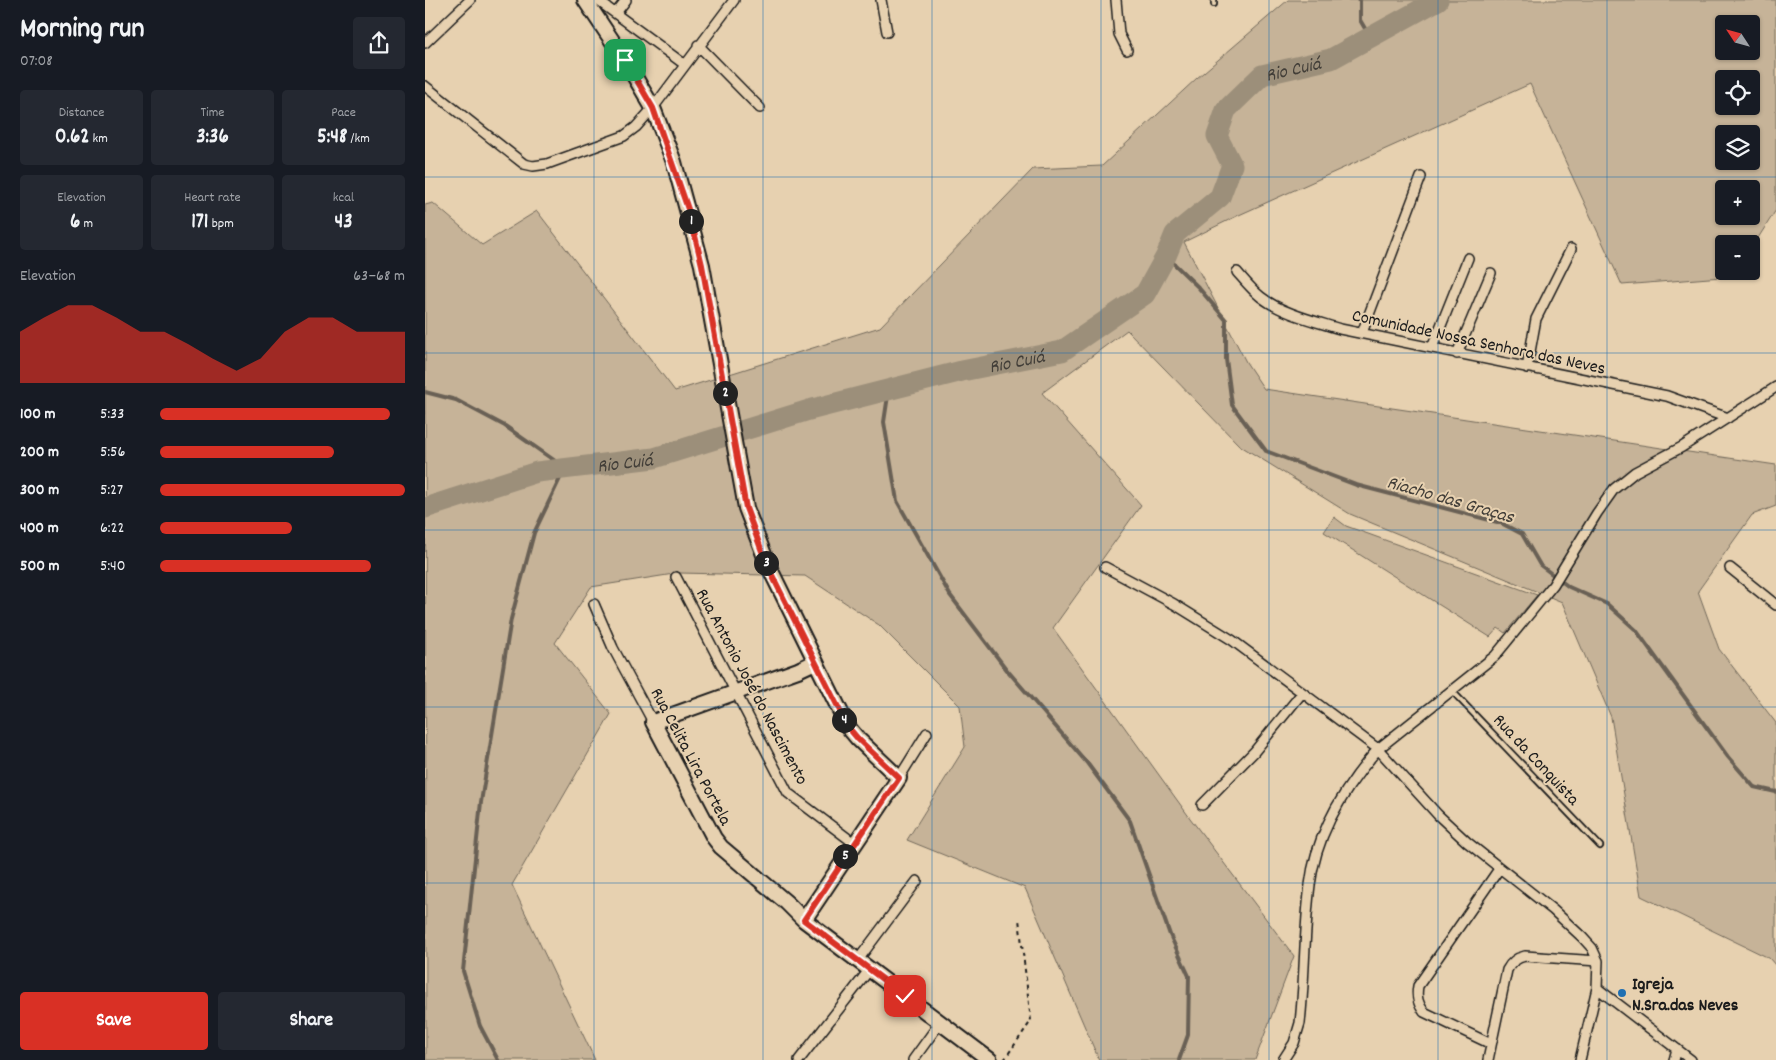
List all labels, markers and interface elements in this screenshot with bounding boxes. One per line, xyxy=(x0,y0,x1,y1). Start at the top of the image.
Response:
text: Morning run xyxy=(20,11,144,51)
north arrow xyxy=(1715,15,1760,60)
map controls xyxy=(1715,15,1760,280)
button: share xyxy=(353,17,405,69)
pin xyxy=(604,39,646,81)
icon: arrive xyxy=(611,46,639,74)
text: 07:08 xyxy=(20,50,53,73)
water label: Rio Cuiá xyxy=(1263,51,1326,91)
button: locate xyxy=(1715,70,1760,115)
text: Distance xyxy=(59,103,104,123)
text: Time xyxy=(201,103,224,123)
text: Pace xyxy=(331,103,356,123)
text: 0.62 xyxy=(55,123,89,153)
text: 3:36 xyxy=(196,123,229,153)
text: 5:48 xyxy=(317,123,347,153)
button: layers xyxy=(1715,125,1760,170)
text: km xyxy=(89,129,108,149)
text: /km xyxy=(347,129,370,149)
button: + xyxy=(1715,180,1760,225)
text: Elevation xyxy=(57,188,106,208)
text: Heart rate xyxy=(184,188,241,208)
text: kcal xyxy=(333,188,354,208)
text: 6 xyxy=(70,208,80,238)
text: 171 xyxy=(191,208,208,238)
text: 43 xyxy=(334,208,353,238)
pin: 1 xyxy=(679,208,703,234)
text: 1 xyxy=(690,211,693,231)
text: m xyxy=(80,214,93,234)
text: bpm xyxy=(208,214,234,234)
button: − xyxy=(1715,235,1760,280)
text: Elevation xyxy=(20,265,76,288)
text: 63–68 m xyxy=(353,265,405,288)
street label: Comunidade Nossa Senhora das Neves xyxy=(1349,304,1608,383)
water label: Rio Cuiá xyxy=(987,345,1049,382)
pin: 2 xyxy=(713,380,737,406)
text: 2 xyxy=(722,383,729,403)
text: 100 m xyxy=(20,403,56,426)
text: 5:33 xyxy=(100,403,124,426)
text: 200 m xyxy=(20,441,59,464)
text: 5:56 xyxy=(100,441,125,464)
water label: Rio Cuiá xyxy=(596,448,656,482)
water label: Riacho das Graças xyxy=(1383,470,1518,533)
text: 300 m xyxy=(20,479,59,502)
text: 5:27 xyxy=(100,479,123,502)
text: 400 m xyxy=(20,517,59,540)
text: 6:22 xyxy=(100,517,124,540)
pin: 3 xyxy=(753,550,779,576)
text: 3 xyxy=(763,553,770,573)
text: 500 m xyxy=(20,555,60,578)
text: 5:40 xyxy=(100,555,125,578)
street label: Rua Antonio José do Nascimento xyxy=(688,585,813,790)
street label: Rua Celita Lira Portela xyxy=(643,684,737,831)
pin: 4 xyxy=(831,708,857,732)
street label: Rua da Conquista xyxy=(1486,709,1585,812)
text: 4 xyxy=(842,710,847,730)
pin: 5 xyxy=(833,844,857,868)
text: 5 xyxy=(842,846,849,866)
place label: Igreja N.Sra.das Neves xyxy=(1632,973,1739,1019)
pin xyxy=(884,975,926,1017)
icon: check xyxy=(891,982,919,1010)
marker: Igreja N.Sra.das Neves xyxy=(1616,987,1628,999)
button: Save xyxy=(20,992,208,1050)
button: Share xyxy=(218,992,405,1050)

